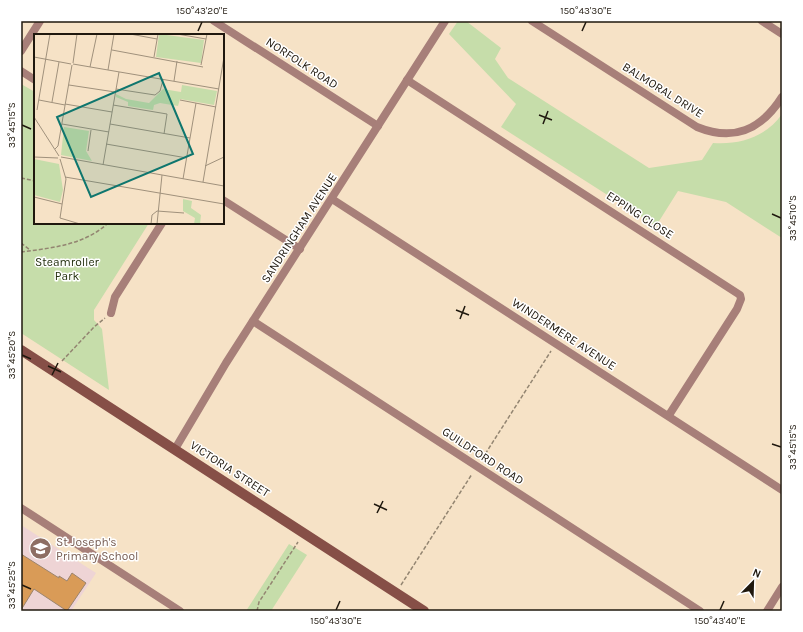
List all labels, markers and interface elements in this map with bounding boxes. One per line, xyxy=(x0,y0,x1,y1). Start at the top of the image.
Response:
text: 150°43'20"E xyxy=(176,5,228,17)
text: 150°43'30"E xyxy=(560,5,612,17)
inset map xyxy=(34,34,224,224)
street label: NORFOLK ROAD xyxy=(263,35,341,92)
street label: BALMORAL DRIVE xyxy=(620,60,706,120)
text: 33°45'15"S xyxy=(6,102,18,148)
street label: SANDRINGHAM AVENUE xyxy=(258,171,340,285)
street label: EPPING CLOSE xyxy=(604,188,676,242)
text: 33°45'10"S xyxy=(787,195,799,241)
park label: Steamroller Park xyxy=(35,255,100,283)
street label: WINDERMERE AVENUE xyxy=(509,295,619,373)
text: 33°45'20"S xyxy=(6,331,18,379)
street label: GUILDFORD ROAD xyxy=(440,424,527,488)
text: 33°45'15"S xyxy=(787,424,799,470)
street label: VICTORIA STREET xyxy=(188,438,272,500)
place label: St Joseph's Primary School xyxy=(56,535,138,563)
school or university icon: St Joseph's Primary School xyxy=(27,536,53,562)
text: 33°45'25"S xyxy=(6,561,18,609)
north arrow xyxy=(733,562,773,602)
text: N xyxy=(751,566,763,581)
text: 150°43'30"E xyxy=(310,615,362,627)
text: 150°43'40"E xyxy=(694,615,746,627)

